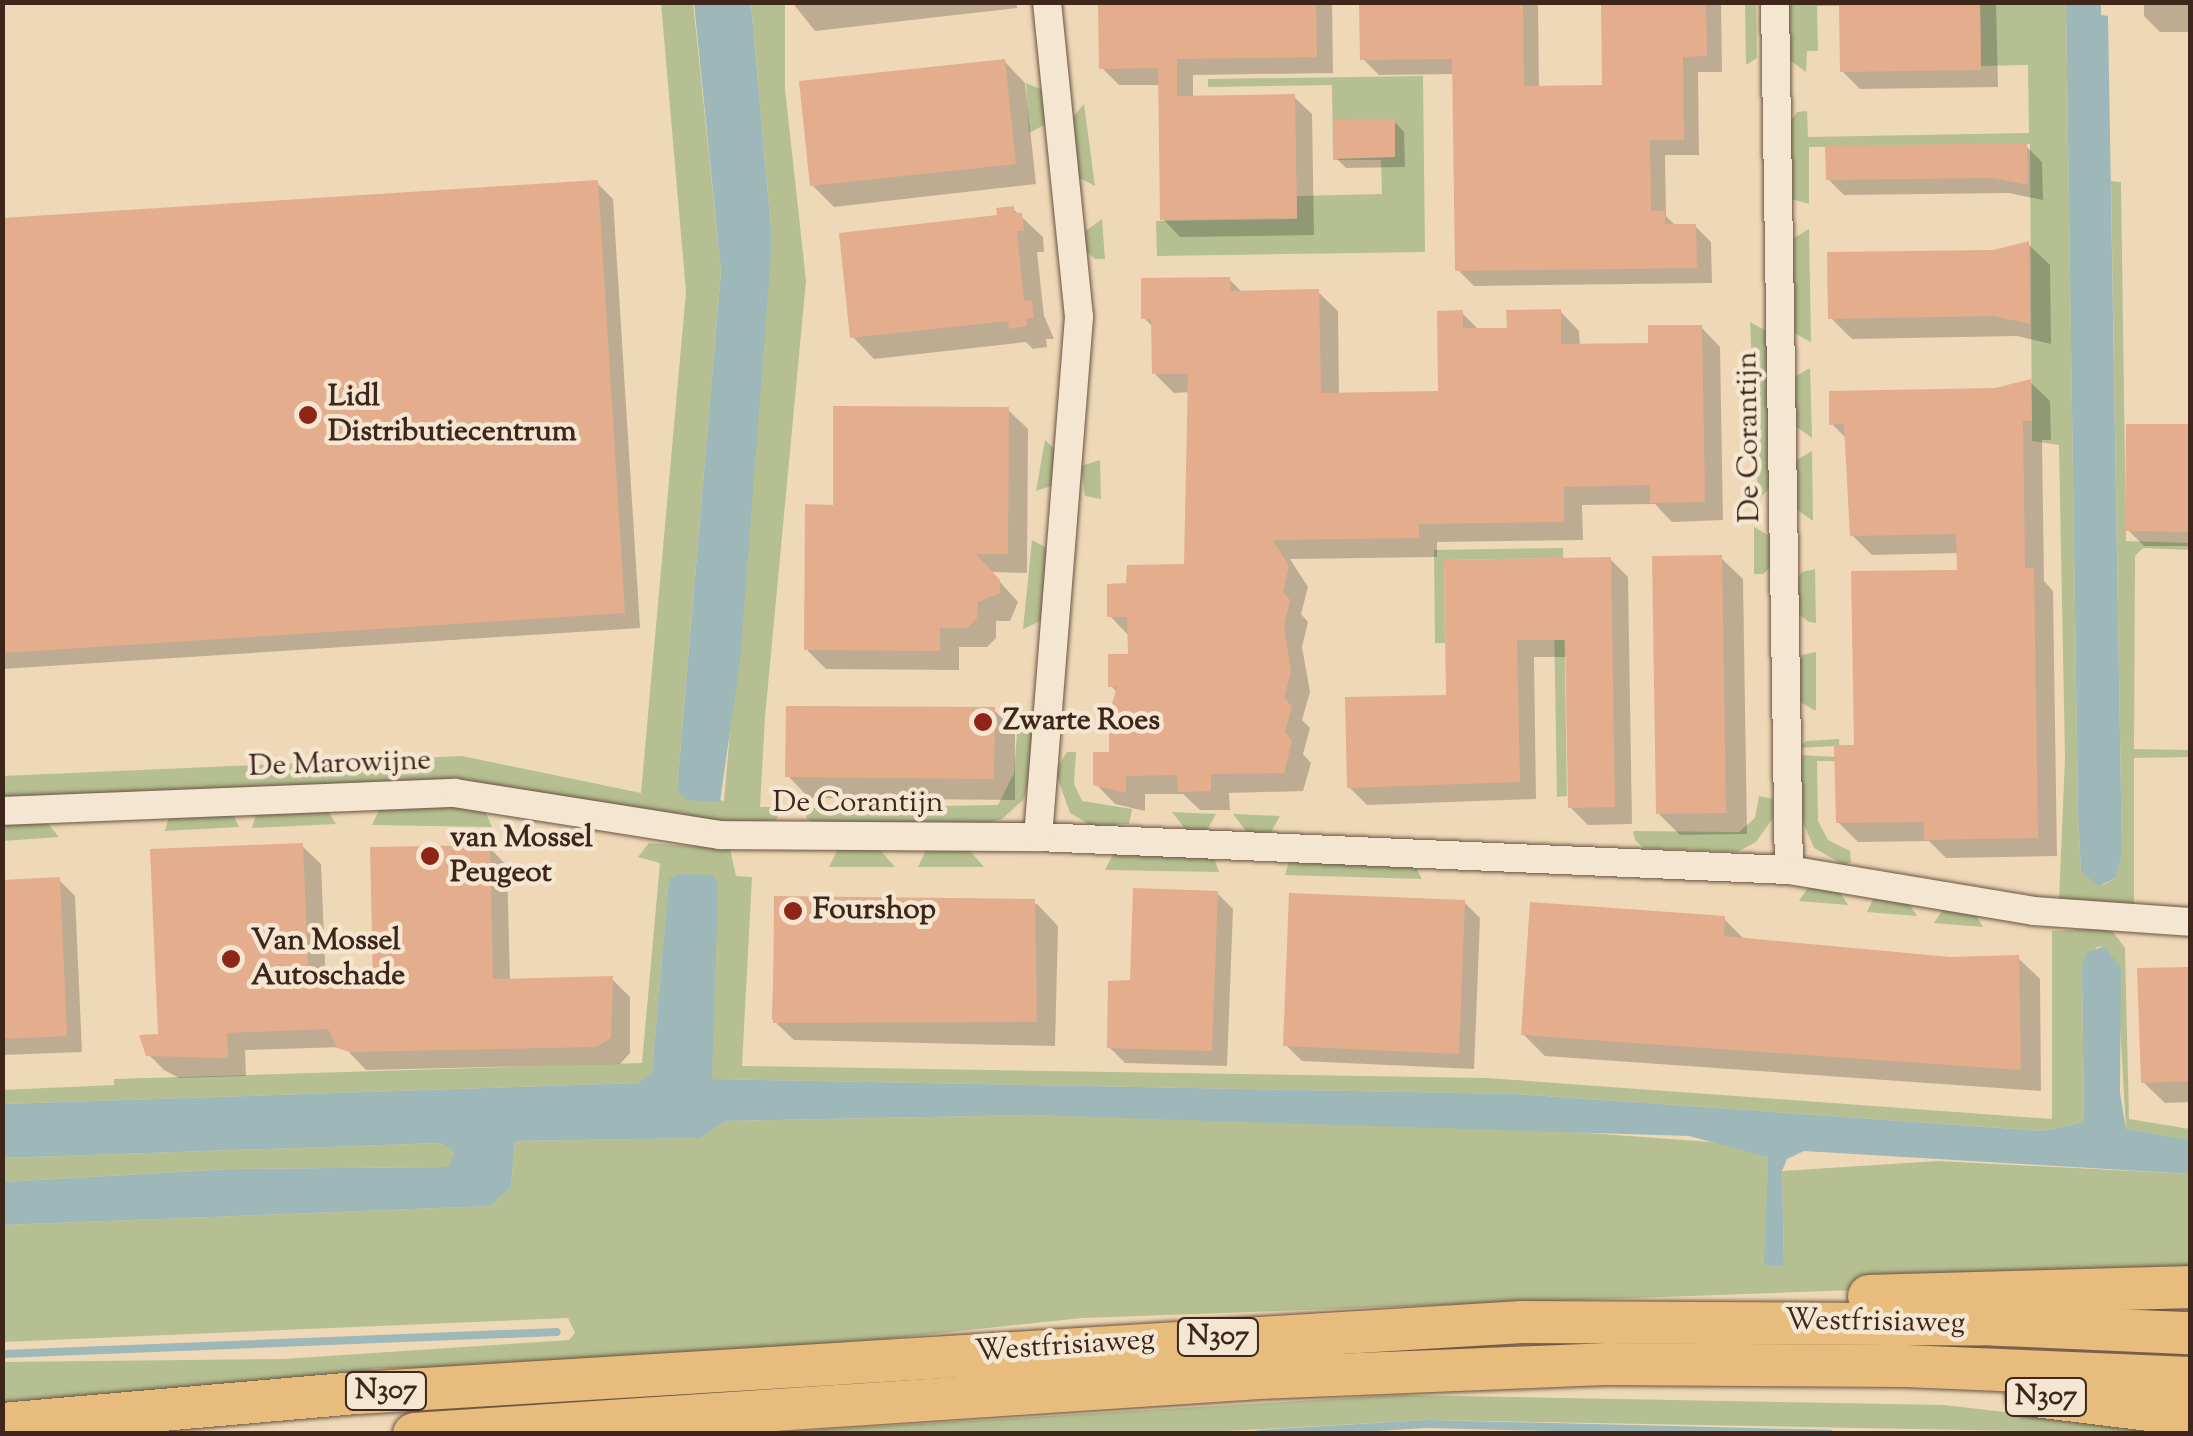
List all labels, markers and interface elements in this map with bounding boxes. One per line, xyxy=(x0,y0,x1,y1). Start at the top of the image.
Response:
street label: De Corantijn xyxy=(1731,351,1769,523)
place label: Lidl Distributiecentrum xyxy=(328,380,577,450)
marker: Lidl Distributiecentrum xyxy=(297,404,319,426)
place label: Zwarte Roes xyxy=(1003,704,1160,740)
marker: Zwarte Roes xyxy=(972,711,994,733)
street label: De Marowijne xyxy=(248,744,432,786)
street label: De Corantijn xyxy=(772,786,944,822)
place label: van Mossel Peugeot xyxy=(450,821,593,892)
marker: van Mossel Peugeot xyxy=(419,845,441,867)
place label: Fourshop xyxy=(813,893,936,929)
marker: Fourshop xyxy=(782,900,804,922)
place label: Van Mossel Autoschade xyxy=(251,924,405,994)
marker: Van Mossel Autoschade xyxy=(220,948,242,970)
street label: Westfrisiaweg xyxy=(1784,1303,1966,1343)
road number: N307 xyxy=(1176,1314,1260,1360)
street label: Westfrisiaweg xyxy=(974,1323,1156,1371)
road number: N307 xyxy=(344,1368,428,1414)
road number: N307 xyxy=(2004,1374,2088,1420)

